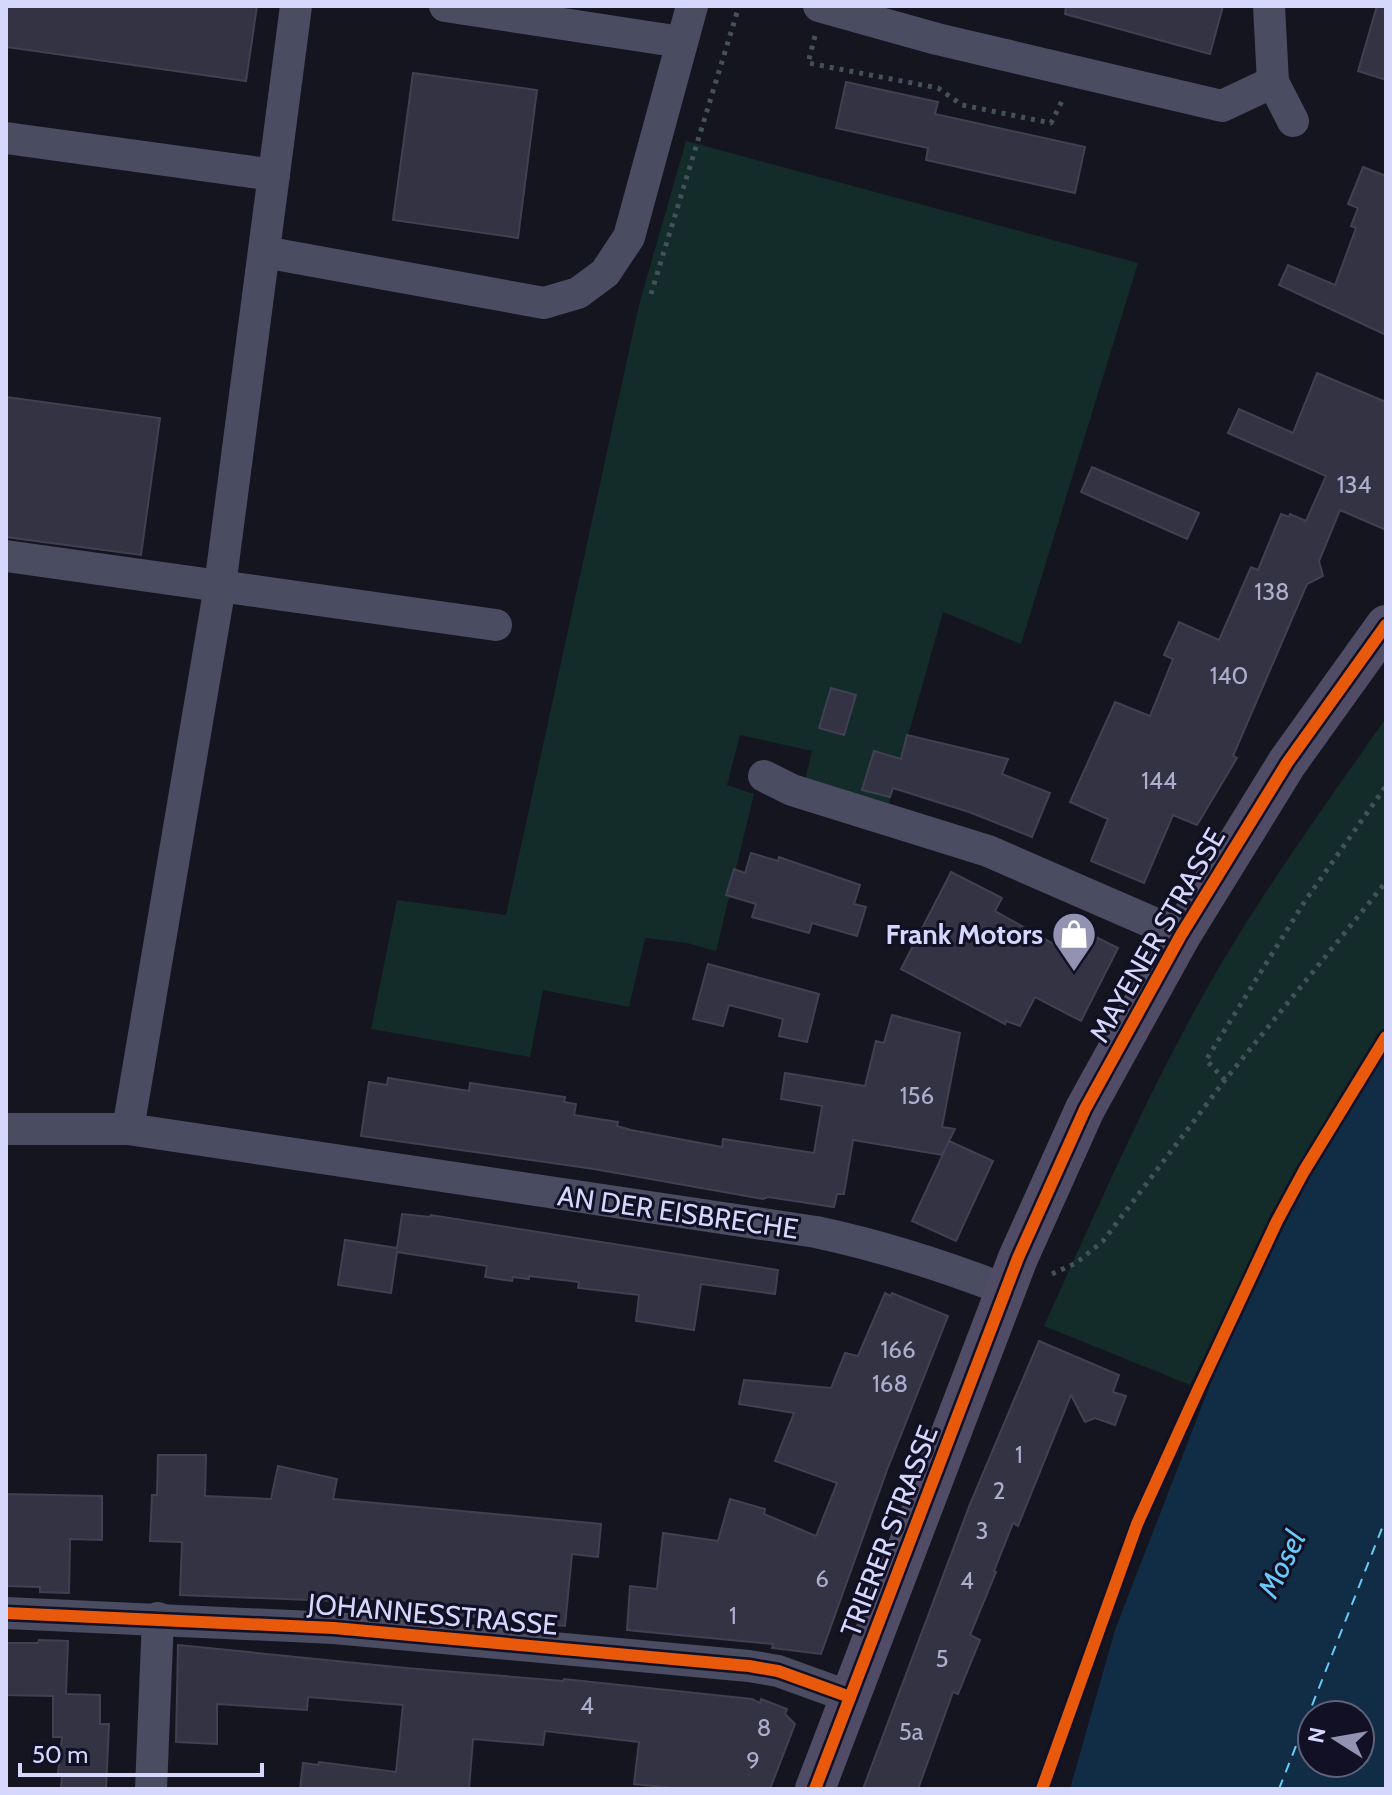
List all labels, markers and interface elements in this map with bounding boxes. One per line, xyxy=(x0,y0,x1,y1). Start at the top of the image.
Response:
house number: 134 xyxy=(1337,470,1371,499)
house number: 138 xyxy=(1254,577,1290,606)
house number: 140 xyxy=(1210,661,1248,690)
house number: 144 xyxy=(1141,766,1177,795)
street label: MAYENER STRASSE xyxy=(1082,822,1232,1048)
shop icon: Frank Motors xyxy=(1050,910,1098,973)
place label: Frank Motors xyxy=(886,917,1043,951)
house number: 156 xyxy=(900,1081,934,1110)
street label: AN DER EISBRECHE xyxy=(555,1178,801,1246)
house number: 166 xyxy=(880,1335,916,1364)
house number: 168 xyxy=(872,1369,908,1398)
street label: TRIERER STRASSE xyxy=(833,1420,945,1642)
house number: 1 xyxy=(1015,1440,1023,1469)
house number: 2 xyxy=(993,1476,1005,1505)
house number: 3 xyxy=(976,1516,988,1545)
water label: Mosel xyxy=(1249,1524,1314,1604)
house number: 6 xyxy=(815,1564,829,1593)
house number: 4 xyxy=(960,1566,974,1595)
street label: JOHANNESSTRASSE xyxy=(306,1586,559,1642)
house number: 1 xyxy=(729,1601,737,1630)
house number: 5 xyxy=(936,1644,948,1673)
house number: 4 xyxy=(580,1691,594,1720)
north arrow xyxy=(1296,1699,1376,1779)
house number: 8 xyxy=(757,1713,771,1742)
house number: 5a xyxy=(899,1717,924,1746)
text: N xyxy=(1302,1725,1332,1745)
scale bar xyxy=(20,1727,262,1777)
text: 50 m xyxy=(32,1740,88,1769)
house number: 9 xyxy=(746,1746,760,1775)

